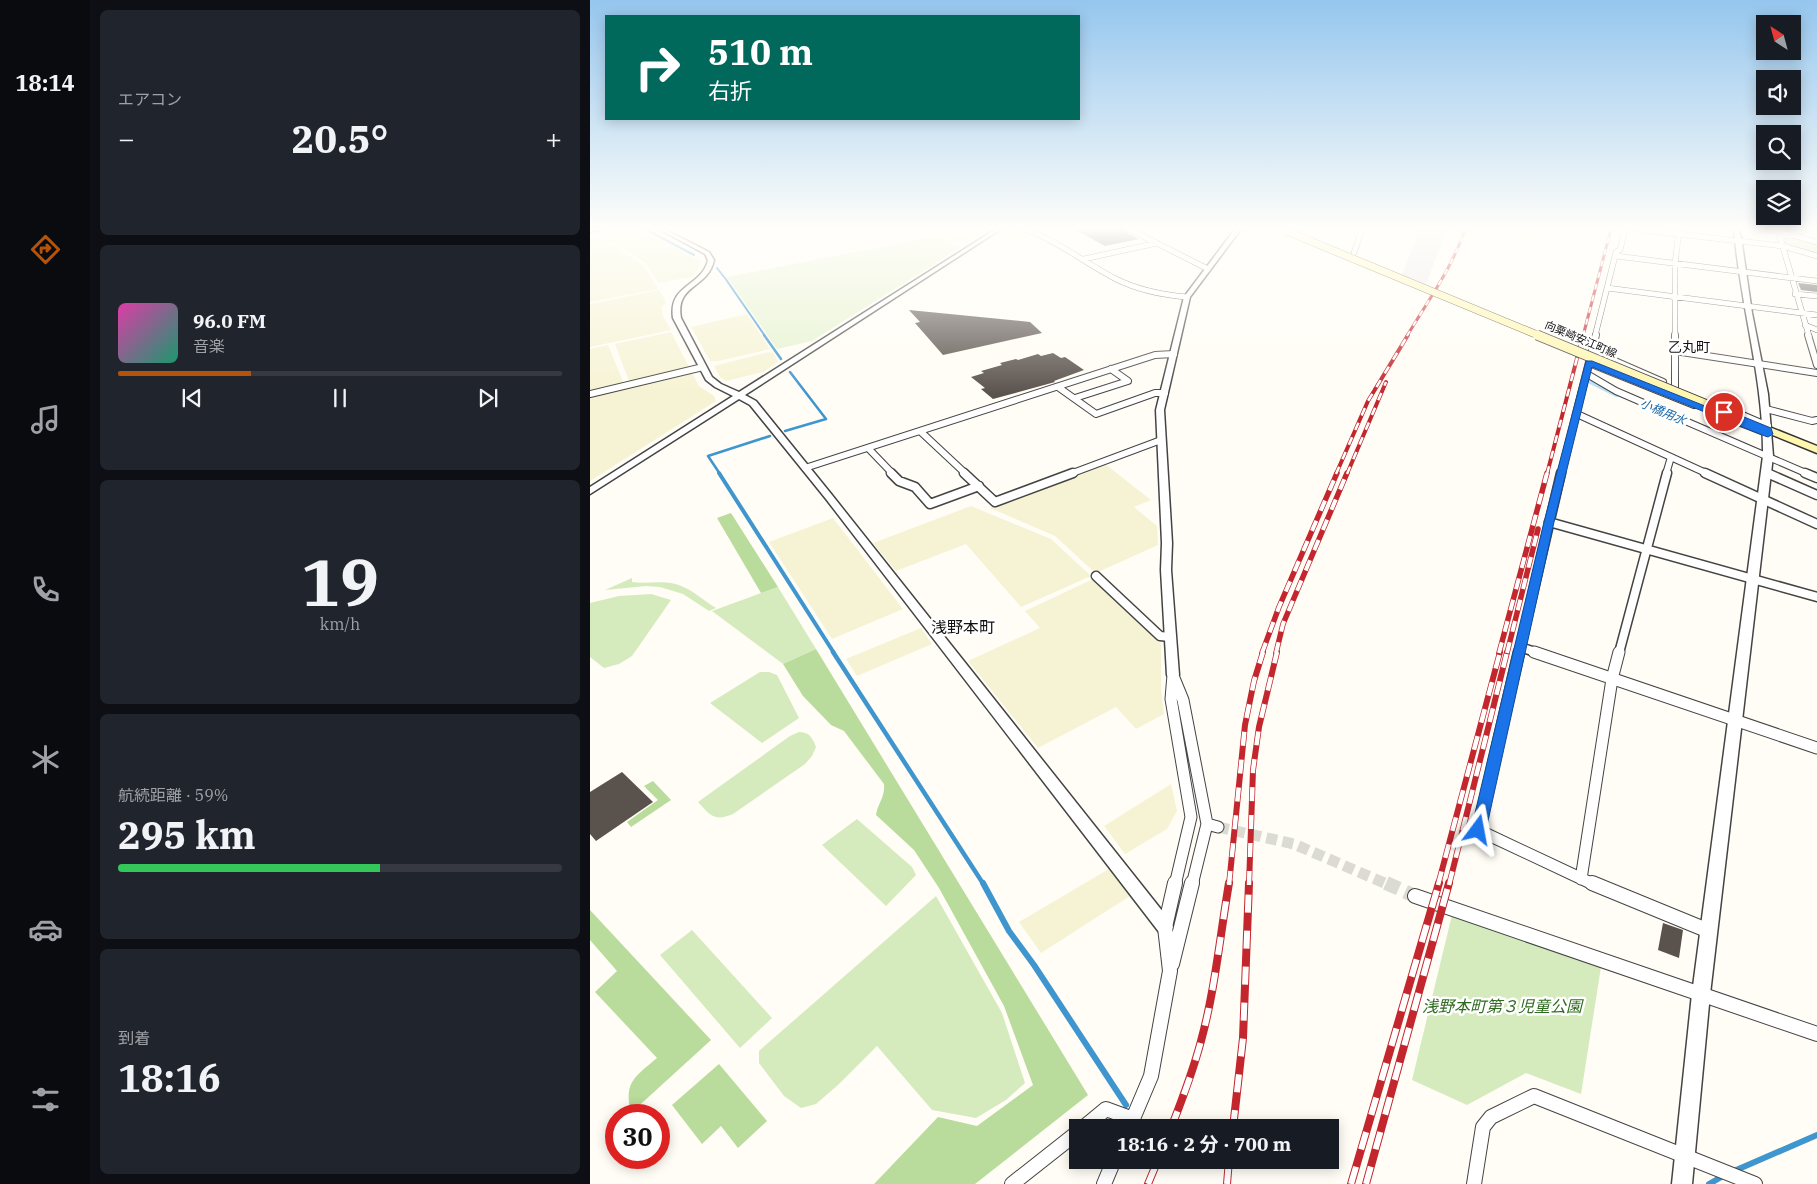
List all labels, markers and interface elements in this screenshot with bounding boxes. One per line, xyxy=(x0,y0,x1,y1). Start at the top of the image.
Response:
north arrow xyxy=(1756,15,1801,60)
map controls xyxy=(1756,15,1801,225)
text: 510 m xyxy=(708,29,813,75)
icon: right xyxy=(625,35,690,100)
text: 18:14 xyxy=(15,68,75,97)
button: sound xyxy=(1756,70,1801,115)
text: 右折 xyxy=(708,76,752,105)
text: エアコン xyxy=(118,89,182,109)
text: 20.5° xyxy=(292,114,388,163)
text: − xyxy=(118,120,135,157)
text: + xyxy=(545,120,562,157)
button: search xyxy=(1756,125,1801,170)
button: layers xyxy=(1756,180,1801,225)
icon: directions xyxy=(28,232,63,267)
text: 96.0 FM xyxy=(193,309,266,333)
street label: 向粟崎安江町線 xyxy=(1543,318,1619,360)
text: 音楽 xyxy=(193,336,225,356)
district label: 乙丸町 xyxy=(1668,338,1710,356)
icon: previous xyxy=(178,384,206,412)
icon: pause xyxy=(326,384,354,412)
icon: next xyxy=(474,384,502,412)
pin xyxy=(1703,391,1745,433)
water label: 小橋用水 xyxy=(1638,395,1690,429)
icon: arrive xyxy=(1710,398,1738,426)
icon: music xyxy=(28,402,63,437)
text: 19 xyxy=(301,539,379,624)
icon: phone xyxy=(28,572,63,607)
text: km/h xyxy=(320,614,360,634)
district label: 浅野本町 xyxy=(931,617,995,637)
icon: climate xyxy=(28,742,63,777)
text: 航続距離 · 59% xyxy=(118,785,228,805)
position arrow xyxy=(1451,803,1503,855)
text: 295 km xyxy=(118,810,256,859)
icon: car xyxy=(28,912,63,947)
park label: 浅野本町第３児童公園 xyxy=(1422,996,1584,1016)
text: 到着 xyxy=(118,1028,150,1048)
text: 18:16 xyxy=(118,1053,221,1102)
icon: filters xyxy=(28,1082,63,1117)
speed limit sign: 30 xyxy=(605,1104,670,1169)
text: 18:16 · 2 分 · 700 m xyxy=(1117,1132,1291,1156)

